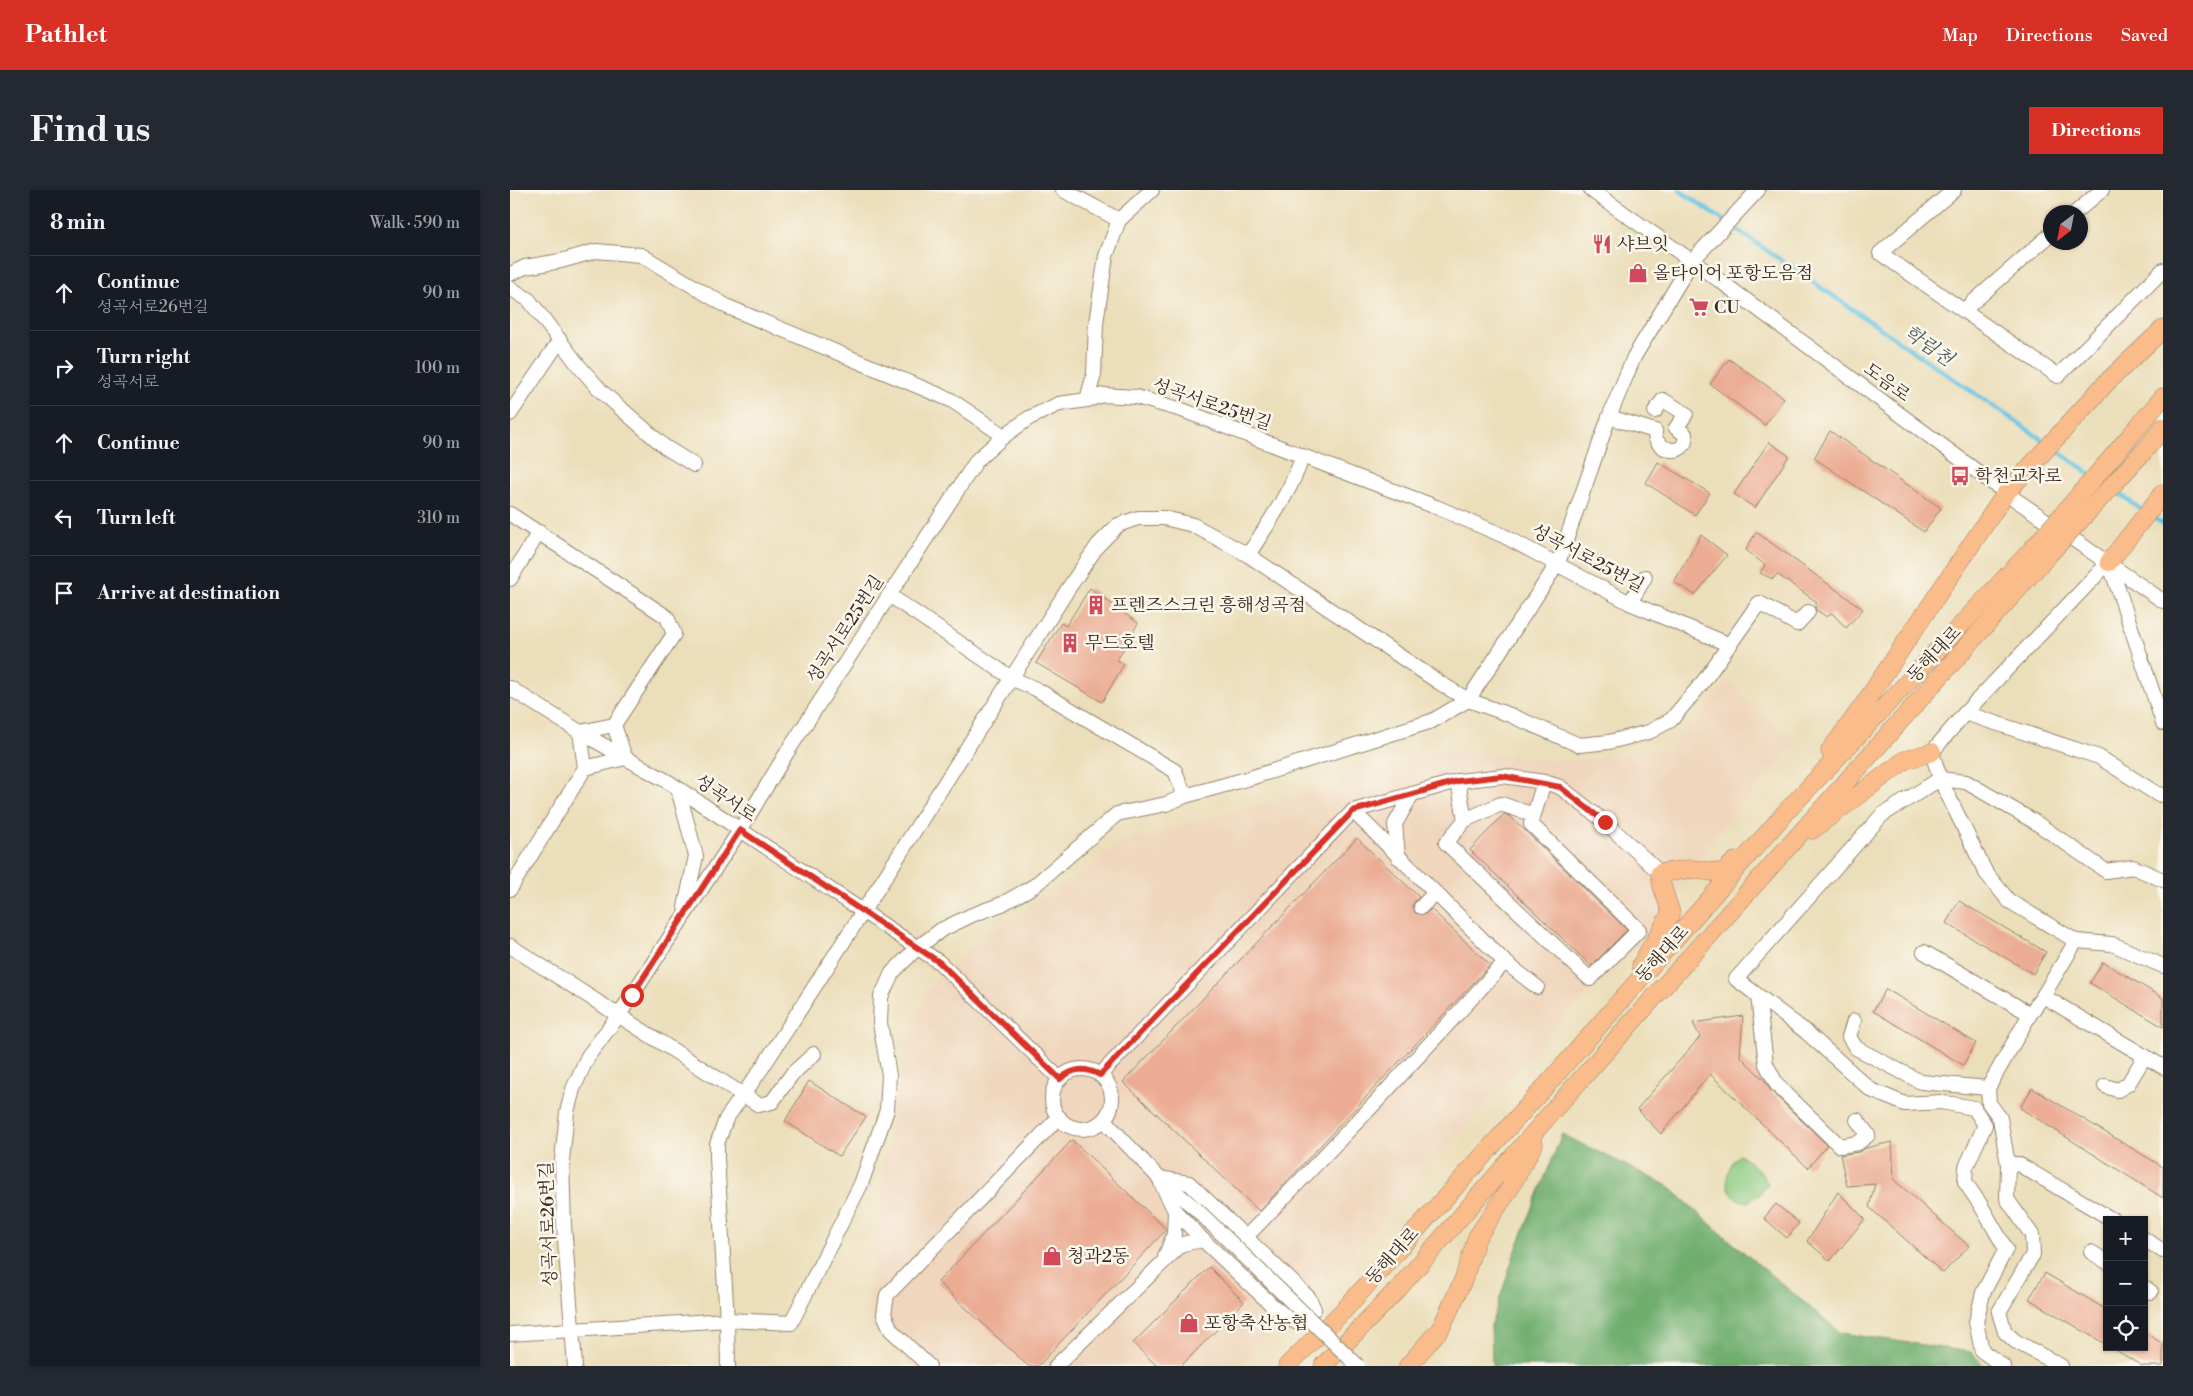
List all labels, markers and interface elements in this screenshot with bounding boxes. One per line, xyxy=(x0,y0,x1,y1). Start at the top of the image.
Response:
text: Pathlet xyxy=(25,20,107,50)
text: Map xyxy=(1942,24,1978,47)
text: Directions xyxy=(2006,24,2093,47)
text: Saved xyxy=(2121,24,2168,47)
button: Directions xyxy=(2029,107,2163,154)
text: Find us xyxy=(30,109,150,152)
north arrow xyxy=(2043,205,2088,250)
text: 8 min xyxy=(50,210,105,236)
text: Walk · 590 m xyxy=(370,213,460,233)
restaurant icon: 샤브잇 xyxy=(1591,233,1613,255)
place label: 샤브잇 xyxy=(1617,233,1669,256)
shop icon: 올타이어 포항도음점 xyxy=(1627,262,1649,284)
place label: 올타이어 포항도음점 xyxy=(1653,262,1813,285)
text: Continue xyxy=(97,270,180,294)
icon: ahead xyxy=(50,279,78,307)
text: 90 m xyxy=(422,283,460,303)
supermarket icon: CU xyxy=(1688,296,1710,318)
place label: CU xyxy=(1714,296,1740,319)
text: 성곡서로26번길 xyxy=(97,297,209,317)
water label: 학림천 xyxy=(1899,320,1959,372)
text: Turn right xyxy=(97,345,190,369)
icon: right xyxy=(50,354,78,382)
text: 100 m xyxy=(415,358,460,378)
street label: 도음로 xyxy=(1859,358,1915,407)
text: 성곡서로 xyxy=(97,372,159,392)
street label: 성곡서로25번길 xyxy=(1149,373,1274,436)
icon: ahead xyxy=(50,429,78,457)
text: Continue xyxy=(97,431,180,455)
text: 90 m xyxy=(422,433,460,453)
bus stop icon: 학천교차로 xyxy=(1949,465,1971,487)
place label: 학천교차로 xyxy=(1975,465,2062,488)
icon: left xyxy=(50,504,78,532)
text: Turn left xyxy=(97,506,176,530)
text: 310 m xyxy=(417,508,460,528)
street label: 성곡서로25번길 xyxy=(1527,519,1648,598)
street label: 성곡서로25번길 xyxy=(802,571,889,688)
icon: arrive xyxy=(50,579,78,607)
text: Arrive at destination xyxy=(97,581,280,605)
building icon: 프렌즈스크린 흥해성곡점 xyxy=(1085,594,1107,616)
place label: 프렌즈스크린 흥해성곡점 xyxy=(1111,594,1306,617)
street label: 동해대로 xyxy=(1902,621,1966,688)
building icon: 무드호텔 xyxy=(1059,632,1081,654)
place label: 무드호텔 xyxy=(1085,632,1155,655)
street label: 성곡서로 xyxy=(690,769,761,827)
route end xyxy=(1594,811,1617,834)
street label: 동해대로 xyxy=(1631,921,1694,988)
route start xyxy=(621,984,644,1007)
street label: 성곡서로26번길 xyxy=(535,1161,562,1287)
map controls xyxy=(2103,1216,2148,1351)
button: + xyxy=(2103,1216,2148,1261)
street label: 동해대로 xyxy=(1361,1223,1424,1290)
shop icon: 청과2동 xyxy=(1041,1245,1063,1267)
place label: 청과2동 xyxy=(1067,1245,1129,1268)
button: − xyxy=(2103,1261,2148,1306)
button: locate xyxy=(2103,1306,2148,1351)
shop icon: 포항축산농협 xyxy=(1178,1312,1200,1334)
place label: 포항축산농협 xyxy=(1204,1312,1308,1335)

